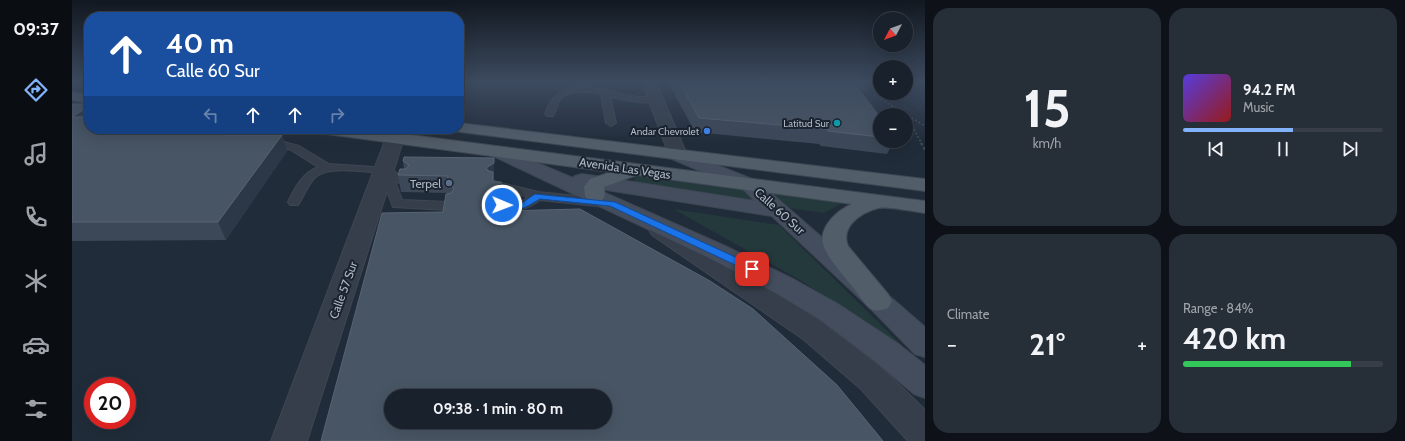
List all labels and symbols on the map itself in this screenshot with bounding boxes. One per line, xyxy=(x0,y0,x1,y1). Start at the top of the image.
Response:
north arrow xyxy=(873,12,913,52)
place label: Latitud Sur xyxy=(783,117,830,130)
marker: Latitud Sur xyxy=(832,118,842,128)
place label: Andar Chevrolet xyxy=(631,125,700,138)
marker: Andar Chevrolet xyxy=(702,126,712,136)
street label: Avenida Las Vegas xyxy=(578,154,672,182)
place label: Terpel xyxy=(410,176,441,191)
marker: Terpel xyxy=(444,178,454,188)
position arrow xyxy=(481,184,523,226)
street label: Calle 60 Sur xyxy=(752,185,808,238)
pin xyxy=(735,252,769,286)
street label: Calle 57 Sur xyxy=(326,259,360,321)
speed limit sign: 20 xyxy=(84,377,136,429)

